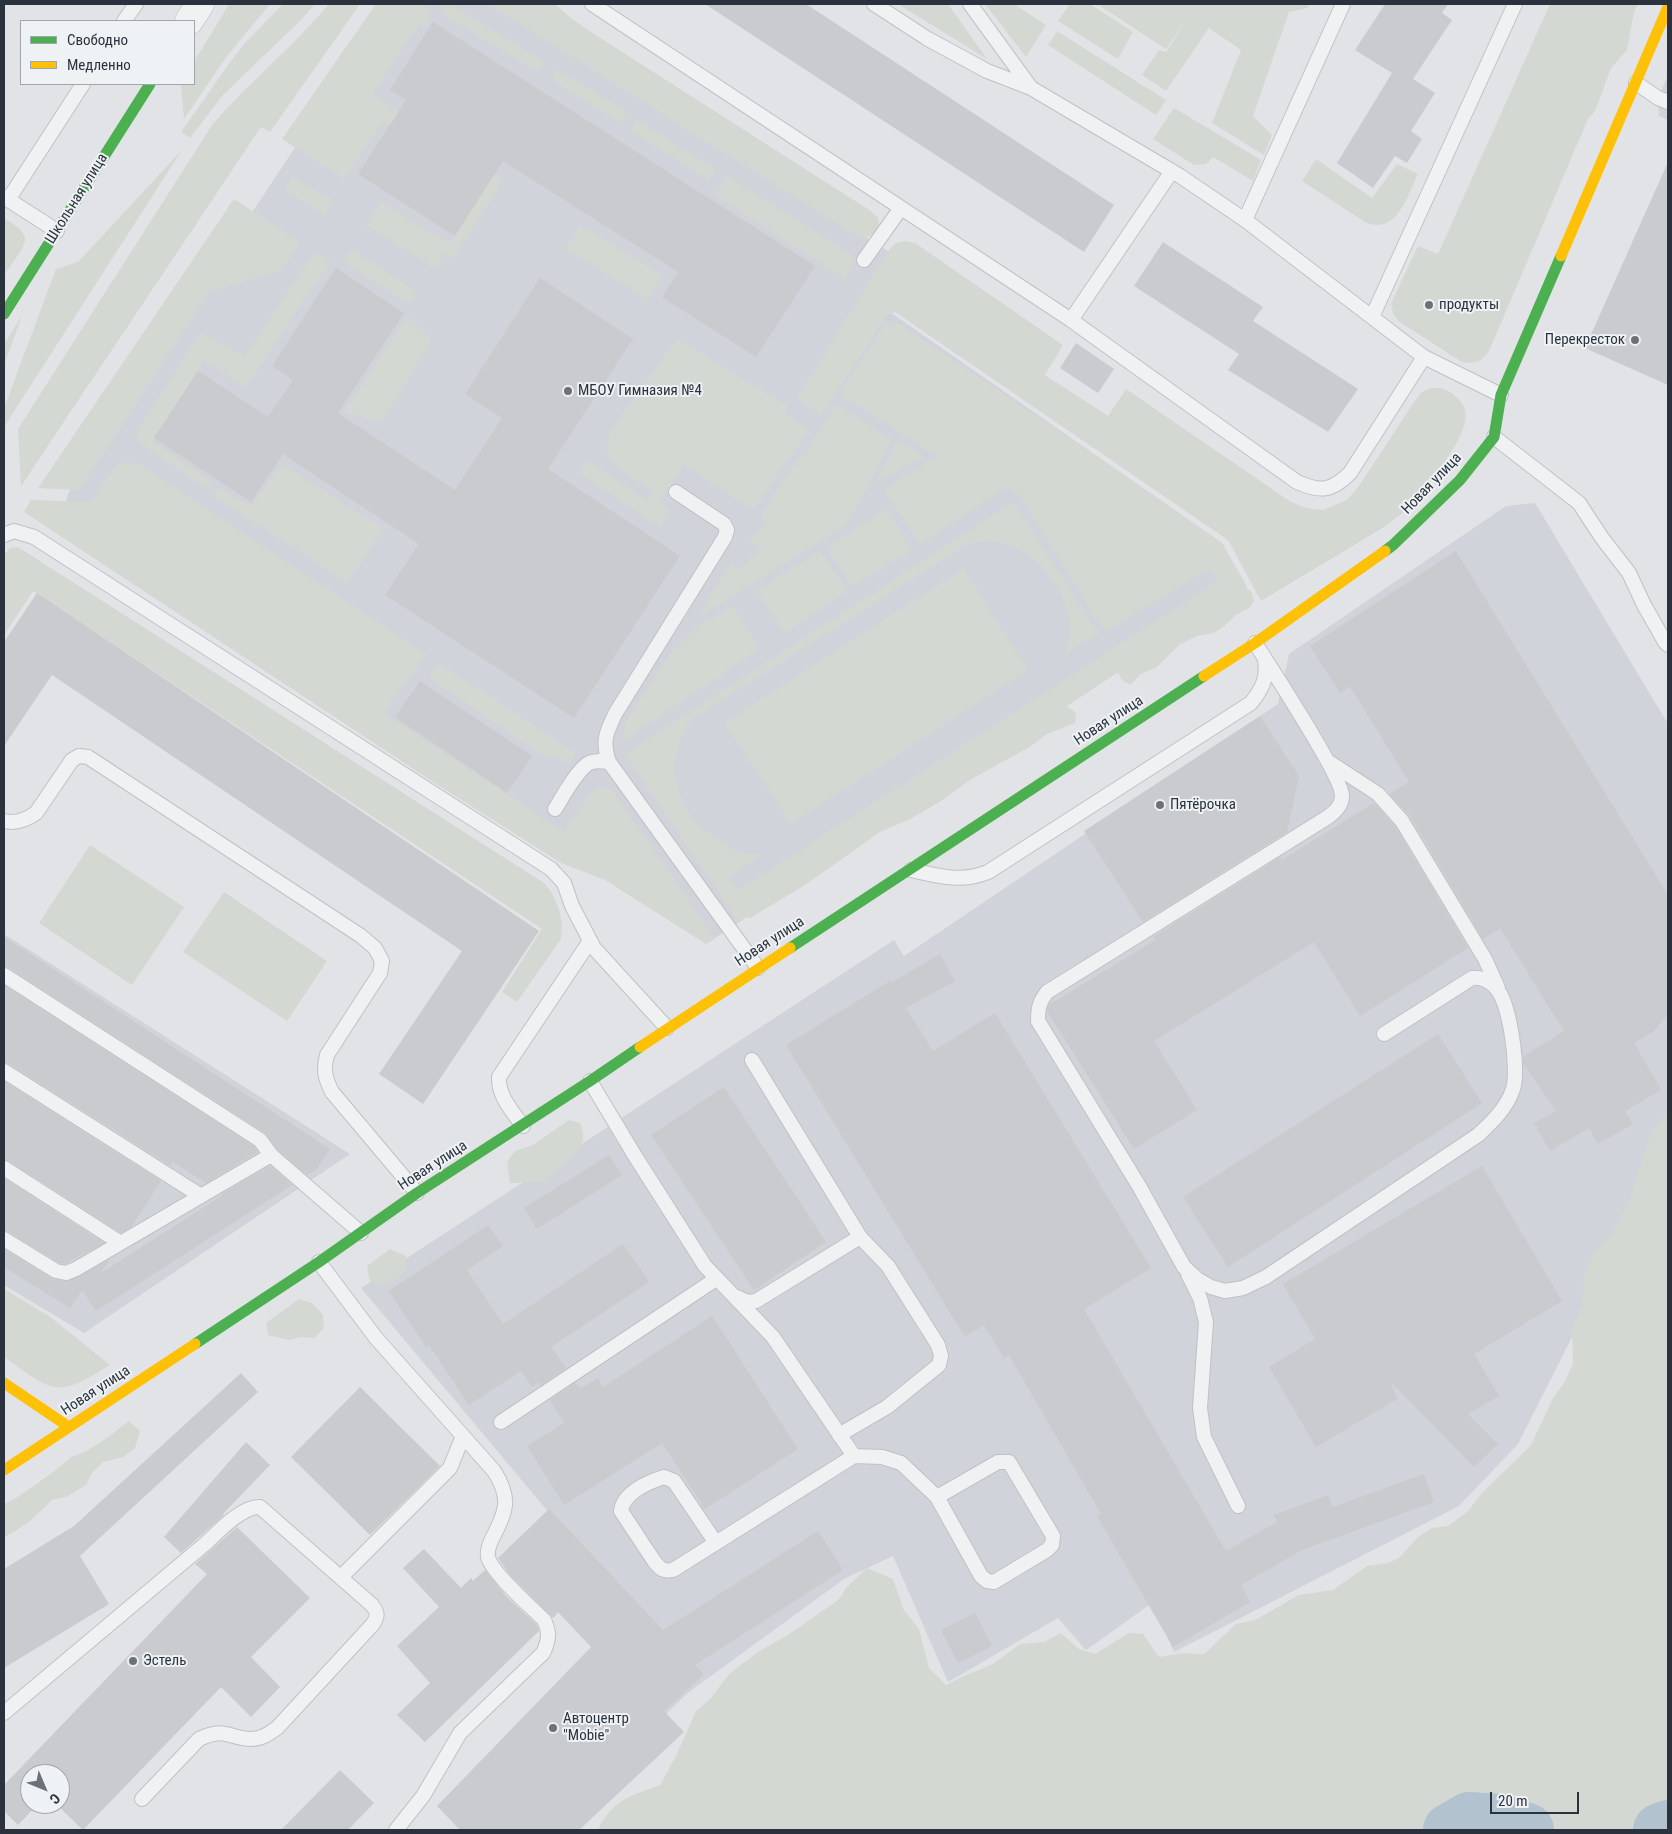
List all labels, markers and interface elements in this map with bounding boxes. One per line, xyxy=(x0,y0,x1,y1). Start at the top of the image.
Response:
legend xyxy=(20,20,195,85)
text: Свободно xyxy=(67,31,128,49)
text: Медленно xyxy=(67,56,131,74)
street label: Школьная улица xyxy=(42,150,112,248)
place label: продукты xyxy=(1439,296,1499,314)
marker: продукты xyxy=(1423,299,1435,311)
place label: Перекресток xyxy=(1545,331,1625,349)
marker: Перекресток xyxy=(1629,334,1641,346)
place label: МБОУ Гимназия №4 xyxy=(578,382,702,400)
marker: МБОУ Гимназия №4 xyxy=(562,385,574,397)
street label: Новая улица xyxy=(1398,450,1466,518)
street label: Новая улица xyxy=(1071,692,1147,750)
place label: Пятёрочка xyxy=(1170,796,1236,814)
marker: Пятёрочка xyxy=(1154,799,1166,811)
street label: Новая улица xyxy=(732,913,808,971)
street label: Новая улица xyxy=(395,1137,471,1195)
street label: Новая улица xyxy=(58,1362,134,1420)
place label: Эстель xyxy=(143,1652,186,1670)
marker: Эстель xyxy=(127,1655,139,1667)
place label: Автоцентр "Mobie" xyxy=(563,1710,629,1745)
marker: Автоцентр "Mobie" xyxy=(547,1722,559,1734)
north arrow xyxy=(20,1764,70,1814)
scale bar xyxy=(1492,1782,1581,1814)
text: С xyxy=(46,1790,63,1807)
text: 20 m xyxy=(1498,1792,1528,1810)

